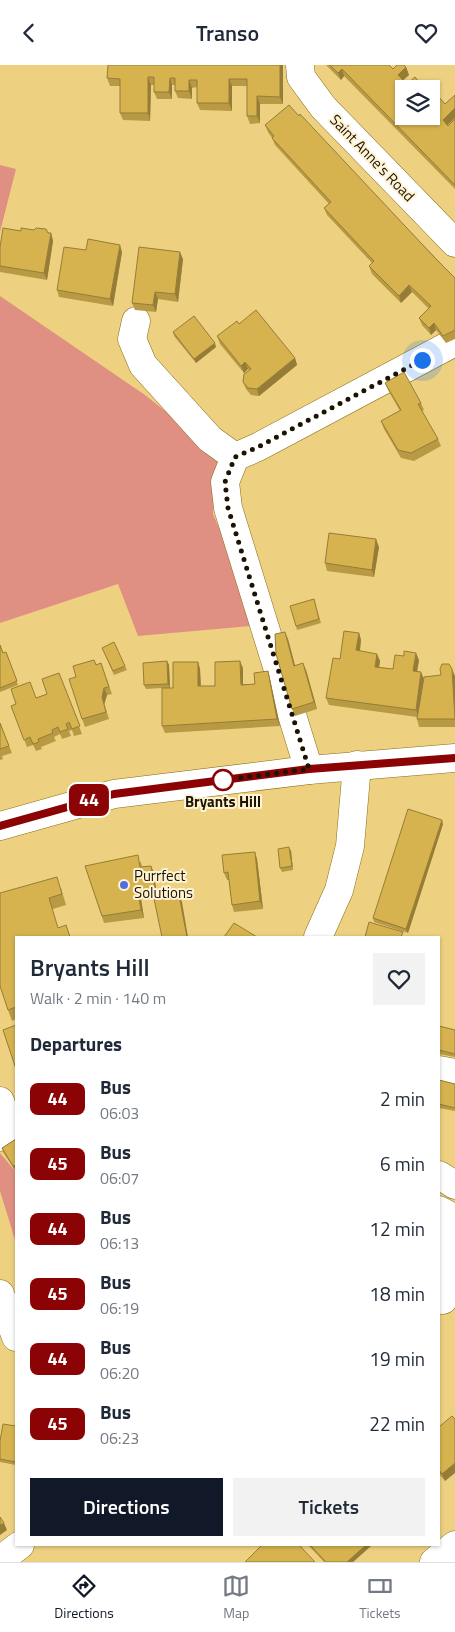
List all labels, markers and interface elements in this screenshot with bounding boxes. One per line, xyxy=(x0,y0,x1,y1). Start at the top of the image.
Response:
text: Transo xyxy=(196,16,259,50)
icon: back xyxy=(15,19,43,47)
icon: heart xyxy=(412,19,440,47)
map controls xyxy=(395,80,440,125)
button: layers xyxy=(395,80,440,125)
street label: Saint Anne's Road xyxy=(325,109,420,207)
your location xyxy=(410,348,435,373)
marker: Bryants Hill xyxy=(212,769,234,791)
line badge: 44 xyxy=(66,784,112,816)
text: 44 xyxy=(79,786,99,813)
place label: Bryants Hill xyxy=(185,790,261,813)
place label: Purrfect Solutions xyxy=(134,864,193,904)
marker: Purrfect Solutions xyxy=(118,879,130,891)
text: Bryants Hill xyxy=(30,949,150,985)
button: heart xyxy=(373,953,425,1005)
text: Walk · 2 min · 140 m xyxy=(30,986,166,1010)
text: Departures xyxy=(30,1029,122,1058)
text: Bus xyxy=(100,1072,131,1101)
text: 2 min xyxy=(380,1084,425,1113)
text: 44 xyxy=(47,1085,68,1112)
text: 06:03 xyxy=(100,1101,139,1125)
text: Bus xyxy=(100,1137,131,1166)
text: 6 min xyxy=(380,1149,425,1178)
text: 45 xyxy=(47,1150,68,1177)
text: 06:07 xyxy=(100,1166,139,1190)
text: Bus xyxy=(100,1202,131,1231)
text: 12 min xyxy=(369,1214,425,1243)
text: 44 xyxy=(47,1215,68,1242)
text: 06:13 xyxy=(100,1231,139,1255)
text: Bus xyxy=(100,1267,131,1296)
text: 18 min xyxy=(369,1279,425,1308)
text: 45 xyxy=(47,1280,68,1307)
text: 06:19 xyxy=(100,1296,139,1320)
text: Bus xyxy=(100,1332,131,1361)
text: 19 min xyxy=(369,1344,425,1373)
text: 44 xyxy=(47,1345,68,1372)
text: 06:20 xyxy=(100,1361,139,1385)
text: Bus xyxy=(100,1397,131,1426)
text: 22 min xyxy=(369,1409,425,1438)
text: 45 xyxy=(47,1410,68,1437)
text: 06:23 xyxy=(100,1426,139,1450)
button: Directions xyxy=(30,1478,223,1536)
button: Tickets xyxy=(233,1478,425,1536)
tab: Directions xyxy=(54,1572,114,1623)
tab: Map xyxy=(222,1572,250,1623)
tab: Tickets xyxy=(359,1572,401,1623)

